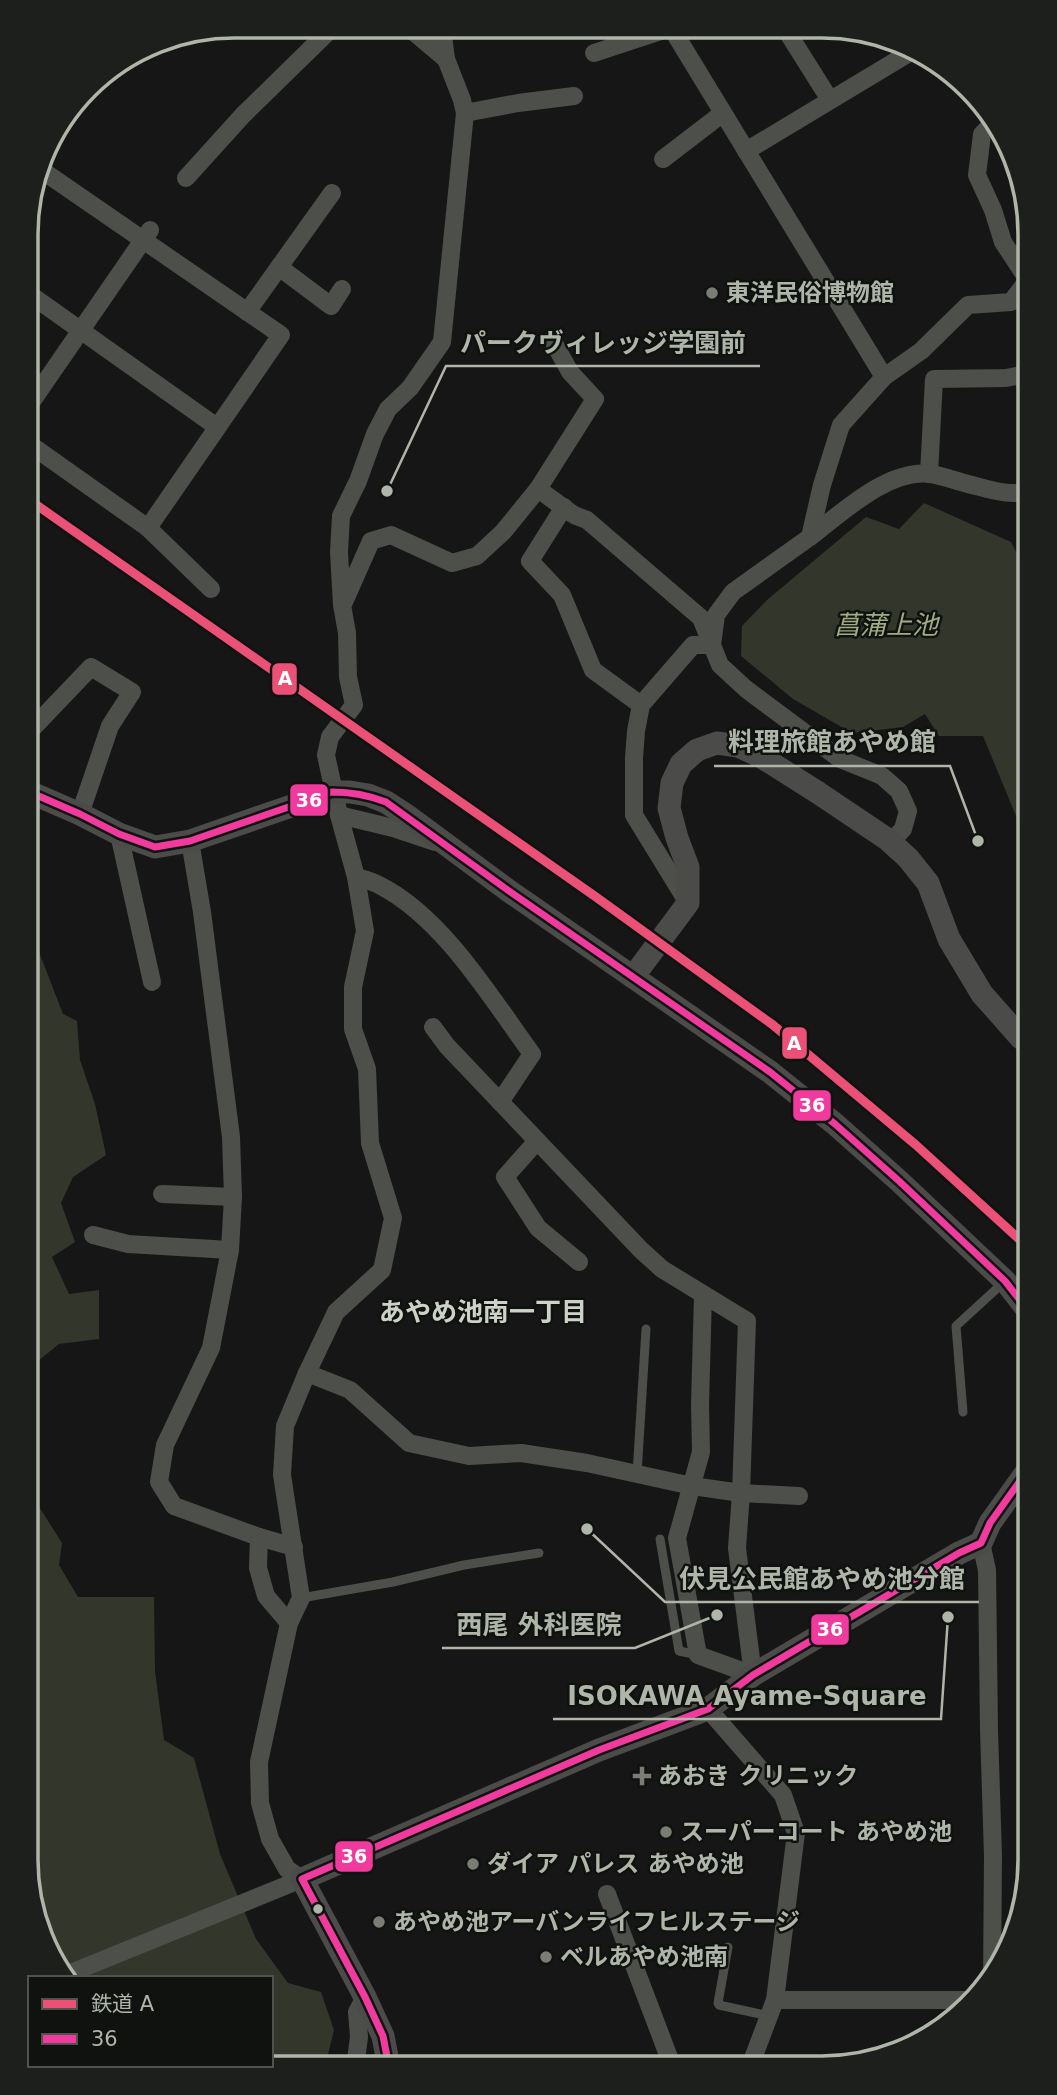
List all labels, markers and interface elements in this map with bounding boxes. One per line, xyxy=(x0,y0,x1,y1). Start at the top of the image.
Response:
place label: 東洋民俗博物館 xyxy=(726,279,894,307)
marker: 東洋民俗博物館 xyxy=(704,285,720,301)
callout: パークヴィレッジ学園前 xyxy=(446,319,760,366)
text: パークヴィレッジ学園前 xyxy=(460,328,746,358)
water label: 菖蒲上池 xyxy=(834,610,941,640)
line badge: A xyxy=(271,662,298,696)
text: A xyxy=(278,667,293,689)
callout: 料理旅館あやめ館 xyxy=(714,719,950,766)
text: 料理旅館あやめ館 xyxy=(728,727,936,757)
line badge: 36 xyxy=(289,783,329,817)
text: 36 xyxy=(296,789,322,811)
line badge: A xyxy=(781,1026,808,1060)
text: A xyxy=(787,1032,802,1054)
line badge: 36 xyxy=(792,1089,832,1122)
text: 36 xyxy=(799,1094,825,1116)
district label: あやめ池南一丁目 xyxy=(379,1297,587,1327)
callout: 伏見公民館あやめ池分館 xyxy=(665,1555,979,1602)
text: 伏見公民館あやめ池分館 xyxy=(679,1564,965,1594)
callout: 西尾 外科医院 xyxy=(442,1601,635,1648)
text: 西尾 外科医院 xyxy=(456,1610,622,1640)
line badge: 36 xyxy=(810,1613,850,1646)
text: 36 xyxy=(817,1618,843,1640)
callout: ISOKAWA Ayame-Square xyxy=(553,1672,941,1719)
text: ISOKAWA Ayame-Square xyxy=(567,1681,927,1711)
place label: あおき クリニック xyxy=(658,1762,858,1790)
marker: あおき クリニック xyxy=(632,1766,652,1786)
place label: スーパーコート あやめ池 xyxy=(680,1818,952,1846)
marker: スーパーコート あやめ池 xyxy=(658,1824,674,1840)
line badge: 36 xyxy=(334,1840,374,1873)
text: 36 xyxy=(341,1845,367,1867)
place label: ダイア パレス あやめ池 xyxy=(487,1850,744,1878)
marker: ダイア パレス あやめ池 xyxy=(465,1856,481,1872)
unlabelled marker xyxy=(311,1902,325,1916)
place label: あやめ池アーバンライフヒルステージ xyxy=(393,1908,800,1936)
marker: あやめ池アーバンライフヒルステージ xyxy=(371,1914,387,1930)
place label: ベルあやめ池南 xyxy=(560,1943,728,1971)
marker: ベルあやめ池南 xyxy=(538,1949,554,1965)
legend xyxy=(28,1976,273,2067)
text: 鉄道 A xyxy=(91,1992,155,2016)
text: 36 xyxy=(91,2027,118,2051)

